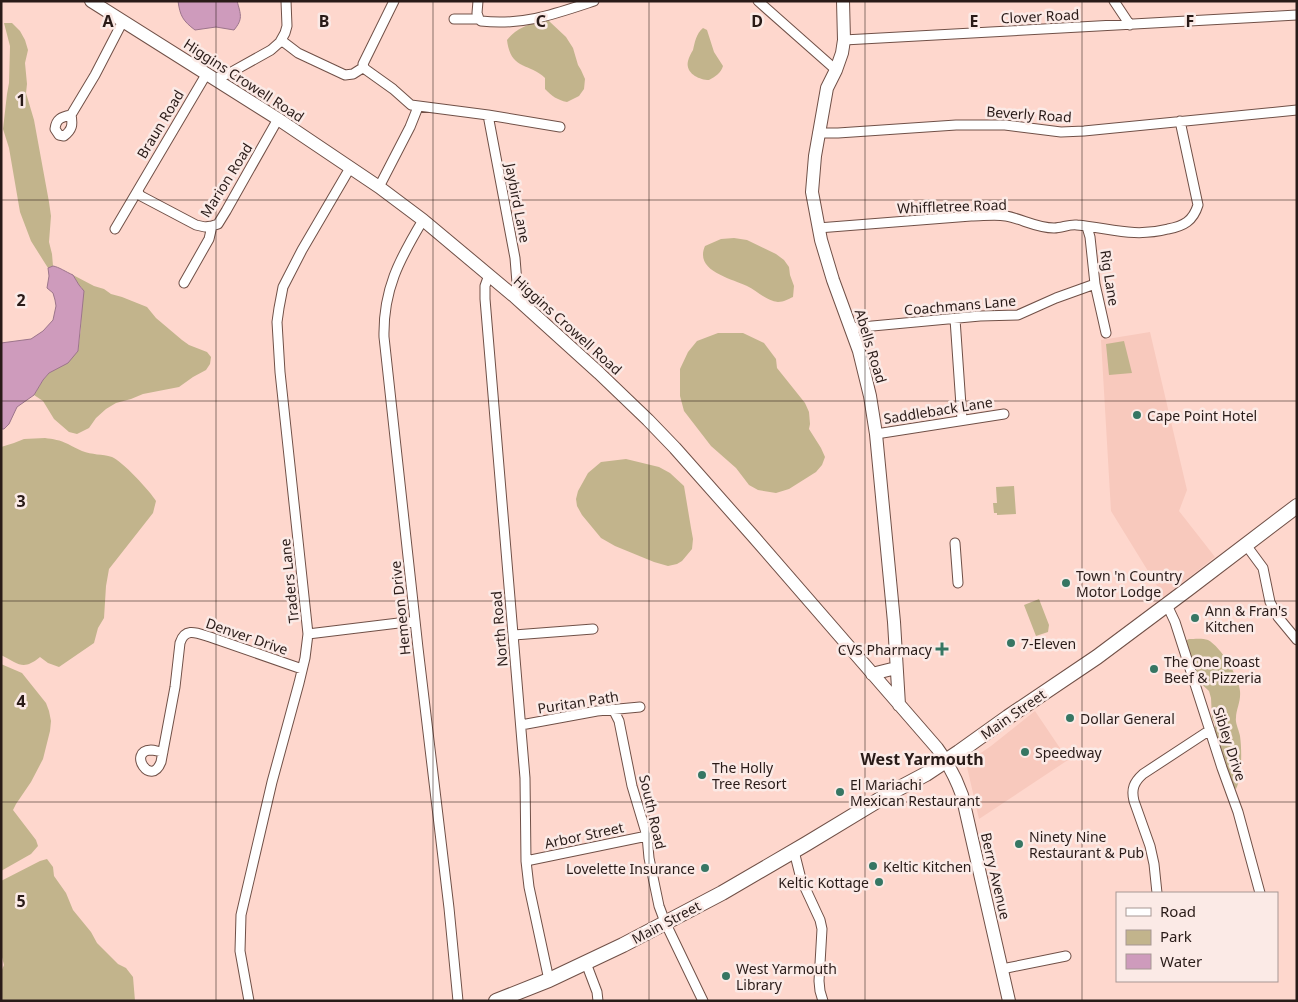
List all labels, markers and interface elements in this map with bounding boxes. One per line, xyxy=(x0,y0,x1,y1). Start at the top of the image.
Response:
street label: Clover Road xyxy=(1000,4,1080,28)
text: A xyxy=(102,10,114,32)
text: B xyxy=(319,10,329,32)
text: C xyxy=(536,10,546,32)
text: D xyxy=(751,10,763,32)
text: E xyxy=(970,10,979,32)
text: F xyxy=(1186,10,1194,32)
street label: Higgins Crowell Road xyxy=(180,34,308,126)
street label: Braun Road xyxy=(132,86,188,162)
text: 1 xyxy=(16,89,26,111)
street label: Beverly Road xyxy=(986,102,1072,126)
street label: Marion Road xyxy=(196,139,256,221)
street label: Jaybird Lane xyxy=(501,160,535,244)
street label: Whiffletree Road xyxy=(897,195,1007,217)
street label: Rig Lane xyxy=(1096,249,1124,307)
street label: Higgins Crowell Road xyxy=(510,271,626,379)
text: 2 xyxy=(16,289,26,311)
street label: Coachmans Lane xyxy=(903,291,1017,319)
street label: Abells Road xyxy=(851,307,891,385)
street label: Saddleback Lane xyxy=(882,392,994,428)
place label: Cape Point Hotel xyxy=(1147,406,1257,425)
marker: Cape Point Hotel xyxy=(1131,409,1143,421)
text: 3 xyxy=(16,490,26,512)
street label: Traders Lane xyxy=(275,538,303,624)
street label: Hemeon Drive xyxy=(386,560,414,656)
place label: Town 'n Country Motor Lodge xyxy=(1076,566,1183,601)
marker: Town 'n Country Motor Lodge xyxy=(1060,577,1072,589)
street label: North Road xyxy=(486,590,512,668)
place label: Ann & Fran's Kitchen xyxy=(1205,601,1288,636)
marker: Ann & Fran's Kitchen xyxy=(1189,612,1201,624)
street label: Denver Drive xyxy=(203,613,291,659)
place label: 7-Eleven xyxy=(1021,634,1076,653)
marker: 7-Eleven xyxy=(1005,637,1017,649)
place label: CVS Pharmacy xyxy=(838,640,933,659)
marker: CVS Pharmacy xyxy=(936,643,948,655)
place label: The One Roast Beef & Pizzeria xyxy=(1164,652,1262,687)
marker: The One Roast Beef & Pizzeria xyxy=(1148,663,1160,675)
street label: Main Street xyxy=(977,685,1049,743)
street label: Puritan Path xyxy=(536,686,620,718)
text: 4 xyxy=(16,690,26,712)
street label: Sibley Drive xyxy=(1209,705,1251,783)
place label: Dollar General xyxy=(1080,709,1175,728)
marker: Dollar General xyxy=(1064,712,1076,724)
place label: Speedway xyxy=(1035,743,1103,762)
marker: Speedway xyxy=(1019,746,1031,758)
district label: West Yarmouth xyxy=(860,748,984,770)
place label: The Holly Tree Resort xyxy=(712,758,787,793)
marker: The Holly Tree Resort xyxy=(696,769,708,781)
street label: South Road xyxy=(635,773,671,851)
place label: El Mariachi Mexican Restaurant xyxy=(850,775,980,810)
marker: El Mariachi Mexican Restaurant xyxy=(834,786,846,798)
street label: Arbor Street xyxy=(543,817,625,853)
place label: Ninety Nine Restaurant & Pub xyxy=(1029,827,1144,862)
street label: Berry Avenue xyxy=(977,831,1015,921)
marker: Ninety Nine Restaurant & Pub xyxy=(1013,838,1025,850)
place label: Keltic Kitchen xyxy=(883,857,971,876)
place label: Lovelette Insurance xyxy=(566,859,695,878)
marker: Keltic Kitchen xyxy=(867,860,879,872)
marker: Lovelette Insurance xyxy=(699,862,711,874)
place label: Keltic Kottage xyxy=(778,873,869,892)
marker: Keltic Kottage xyxy=(873,876,885,888)
text: 5 xyxy=(16,890,26,912)
legend xyxy=(1116,892,1278,982)
street label: Main Street xyxy=(628,896,704,948)
text: Road xyxy=(1160,901,1196,921)
text: Park xyxy=(1160,926,1192,946)
text: Water xyxy=(1160,951,1202,971)
place label: West Yarmouth Library xyxy=(736,959,837,994)
marker: West Yarmouth Library xyxy=(720,970,732,982)

